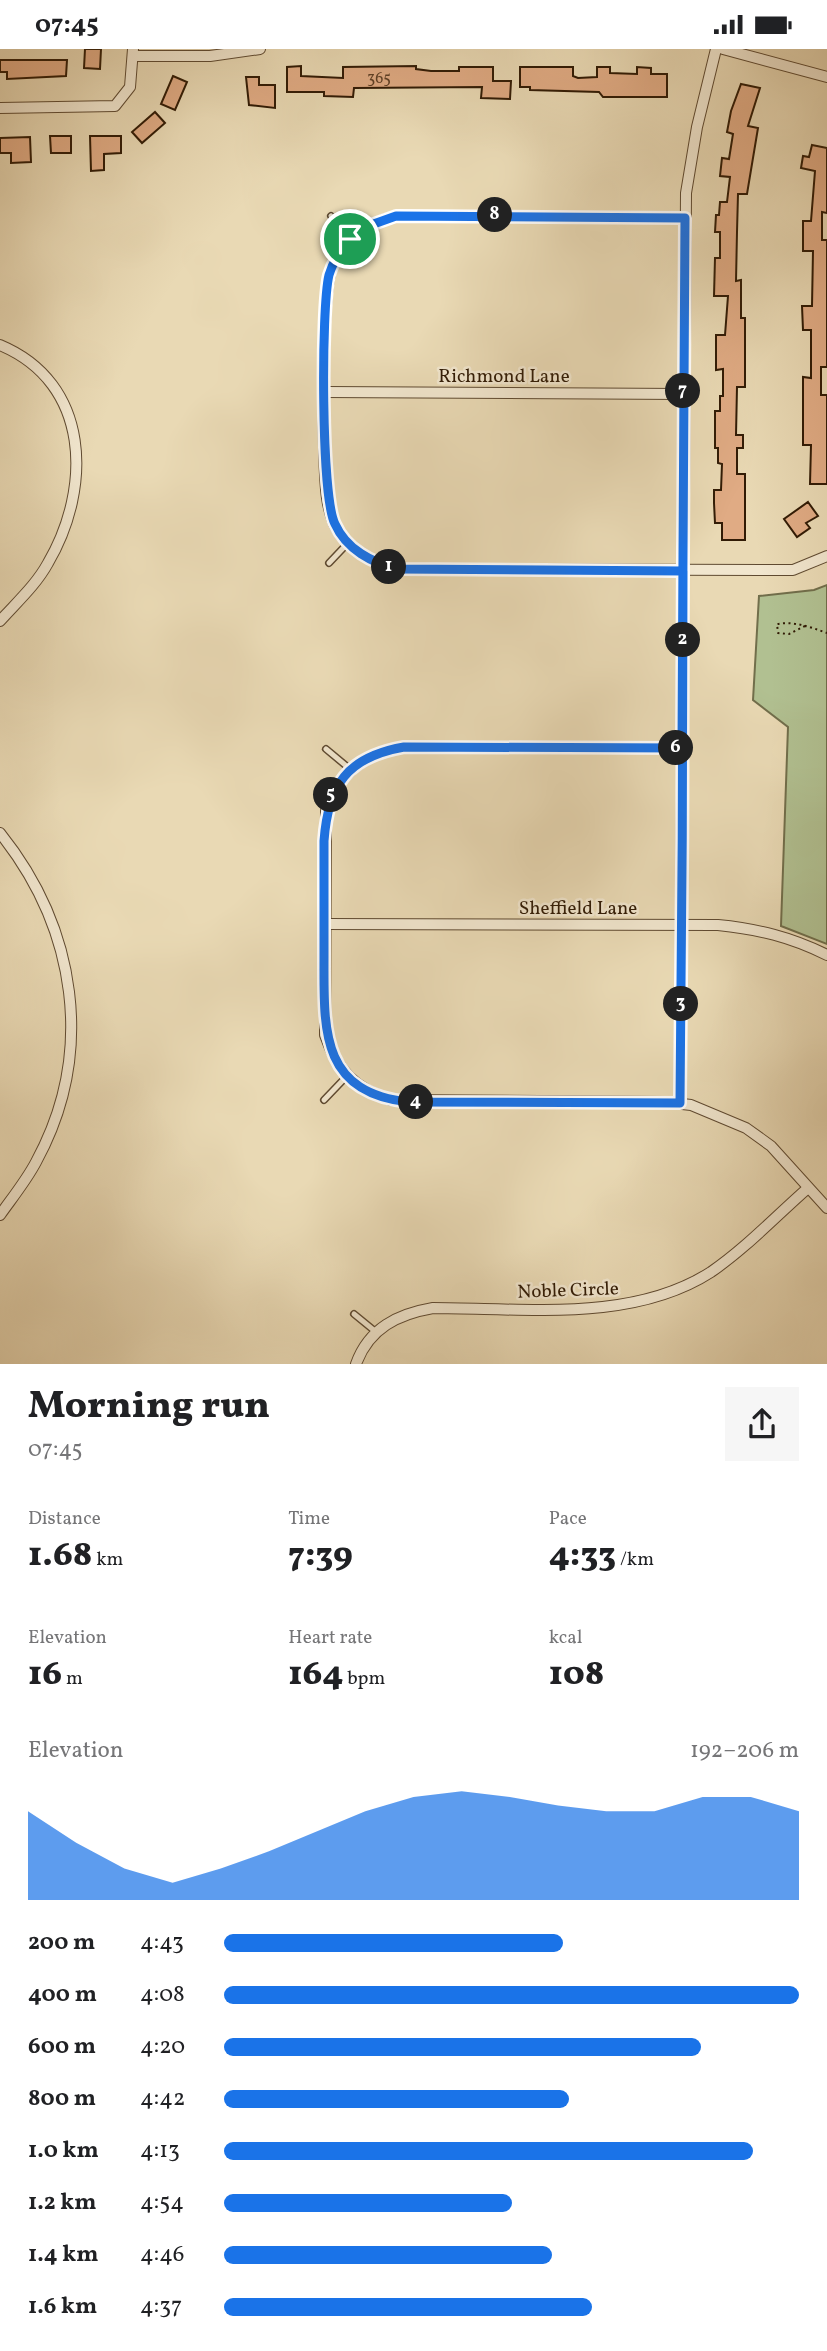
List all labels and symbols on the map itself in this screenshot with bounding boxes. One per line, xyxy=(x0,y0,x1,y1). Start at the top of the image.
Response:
house number: 365 xyxy=(367,68,391,90)
pin: 8 xyxy=(477,197,512,233)
pin xyxy=(320,209,380,269)
street label: Richmond Lane xyxy=(438,364,570,390)
pin: 7 xyxy=(666,373,700,409)
pin: 1 xyxy=(372,549,406,585)
pin: 2 xyxy=(666,623,700,657)
pin: 6 xyxy=(658,731,694,765)
pin: 5 xyxy=(314,777,348,813)
street label: Sheffield Lane xyxy=(519,896,637,922)
pin: 3 xyxy=(664,986,698,1021)
pin: 4 xyxy=(398,1085,434,1119)
street label: Noble Circle xyxy=(517,1276,619,1306)

